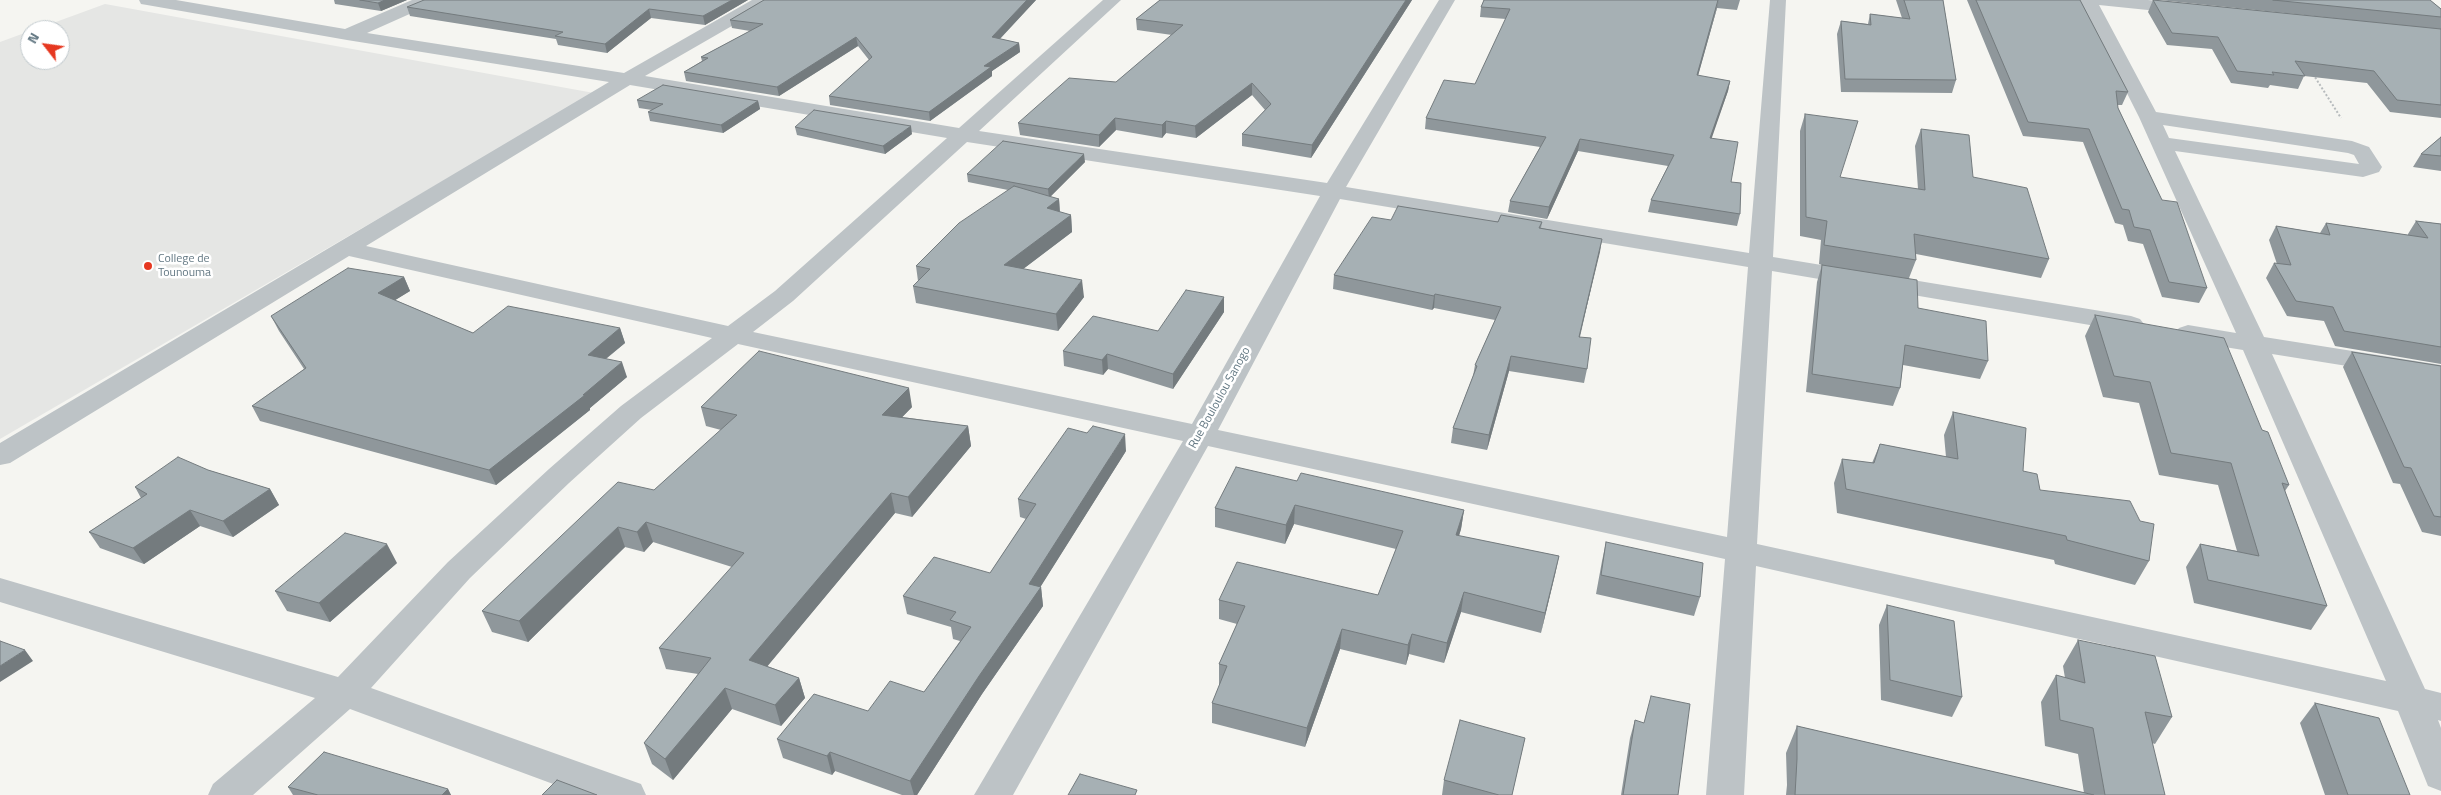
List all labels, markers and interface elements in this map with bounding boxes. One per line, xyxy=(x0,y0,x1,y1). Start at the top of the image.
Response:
north arrow xyxy=(20,20,70,70)
text: N xyxy=(21,28,44,47)
place label: College de Tounouma xyxy=(158,252,211,280)
marker: College de Tounouma xyxy=(142,260,154,272)
street label: Rue Bouloulou Sanogo xyxy=(1186,345,1254,451)

